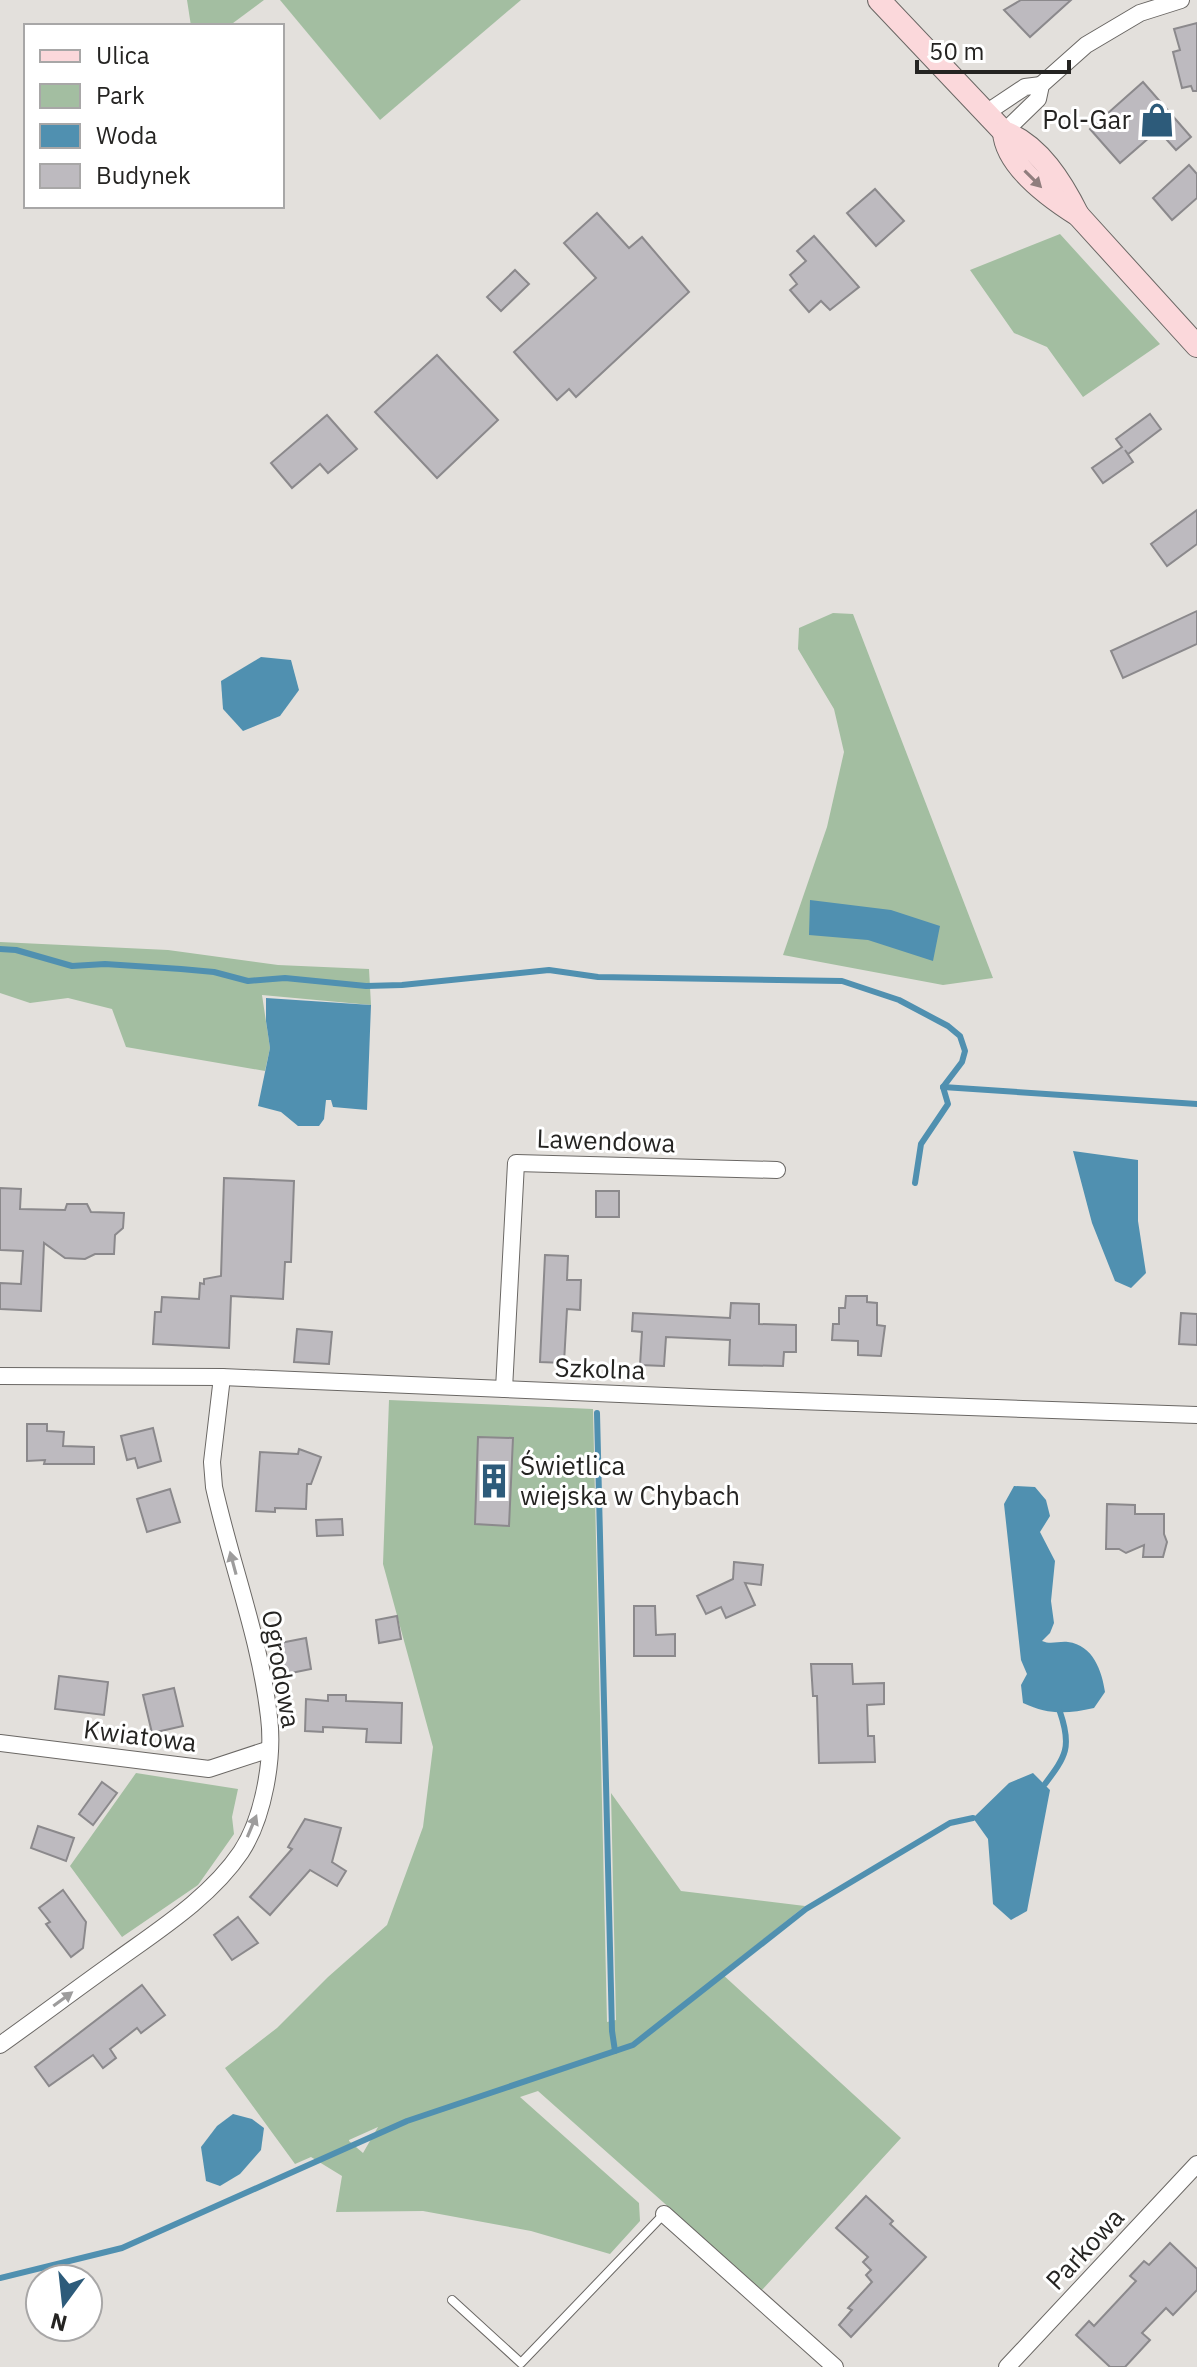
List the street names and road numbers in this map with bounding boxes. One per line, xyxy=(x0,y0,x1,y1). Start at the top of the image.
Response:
street label: Lawendowa xyxy=(536,1121,676,1159)
street label: Szkolna xyxy=(554,1349,646,1387)
street label: Ogrodowa xyxy=(255,1607,309,1731)
street label: Kwiatowa xyxy=(82,1711,199,1759)
street label: Parkowa xyxy=(1038,2200,1131,2297)

